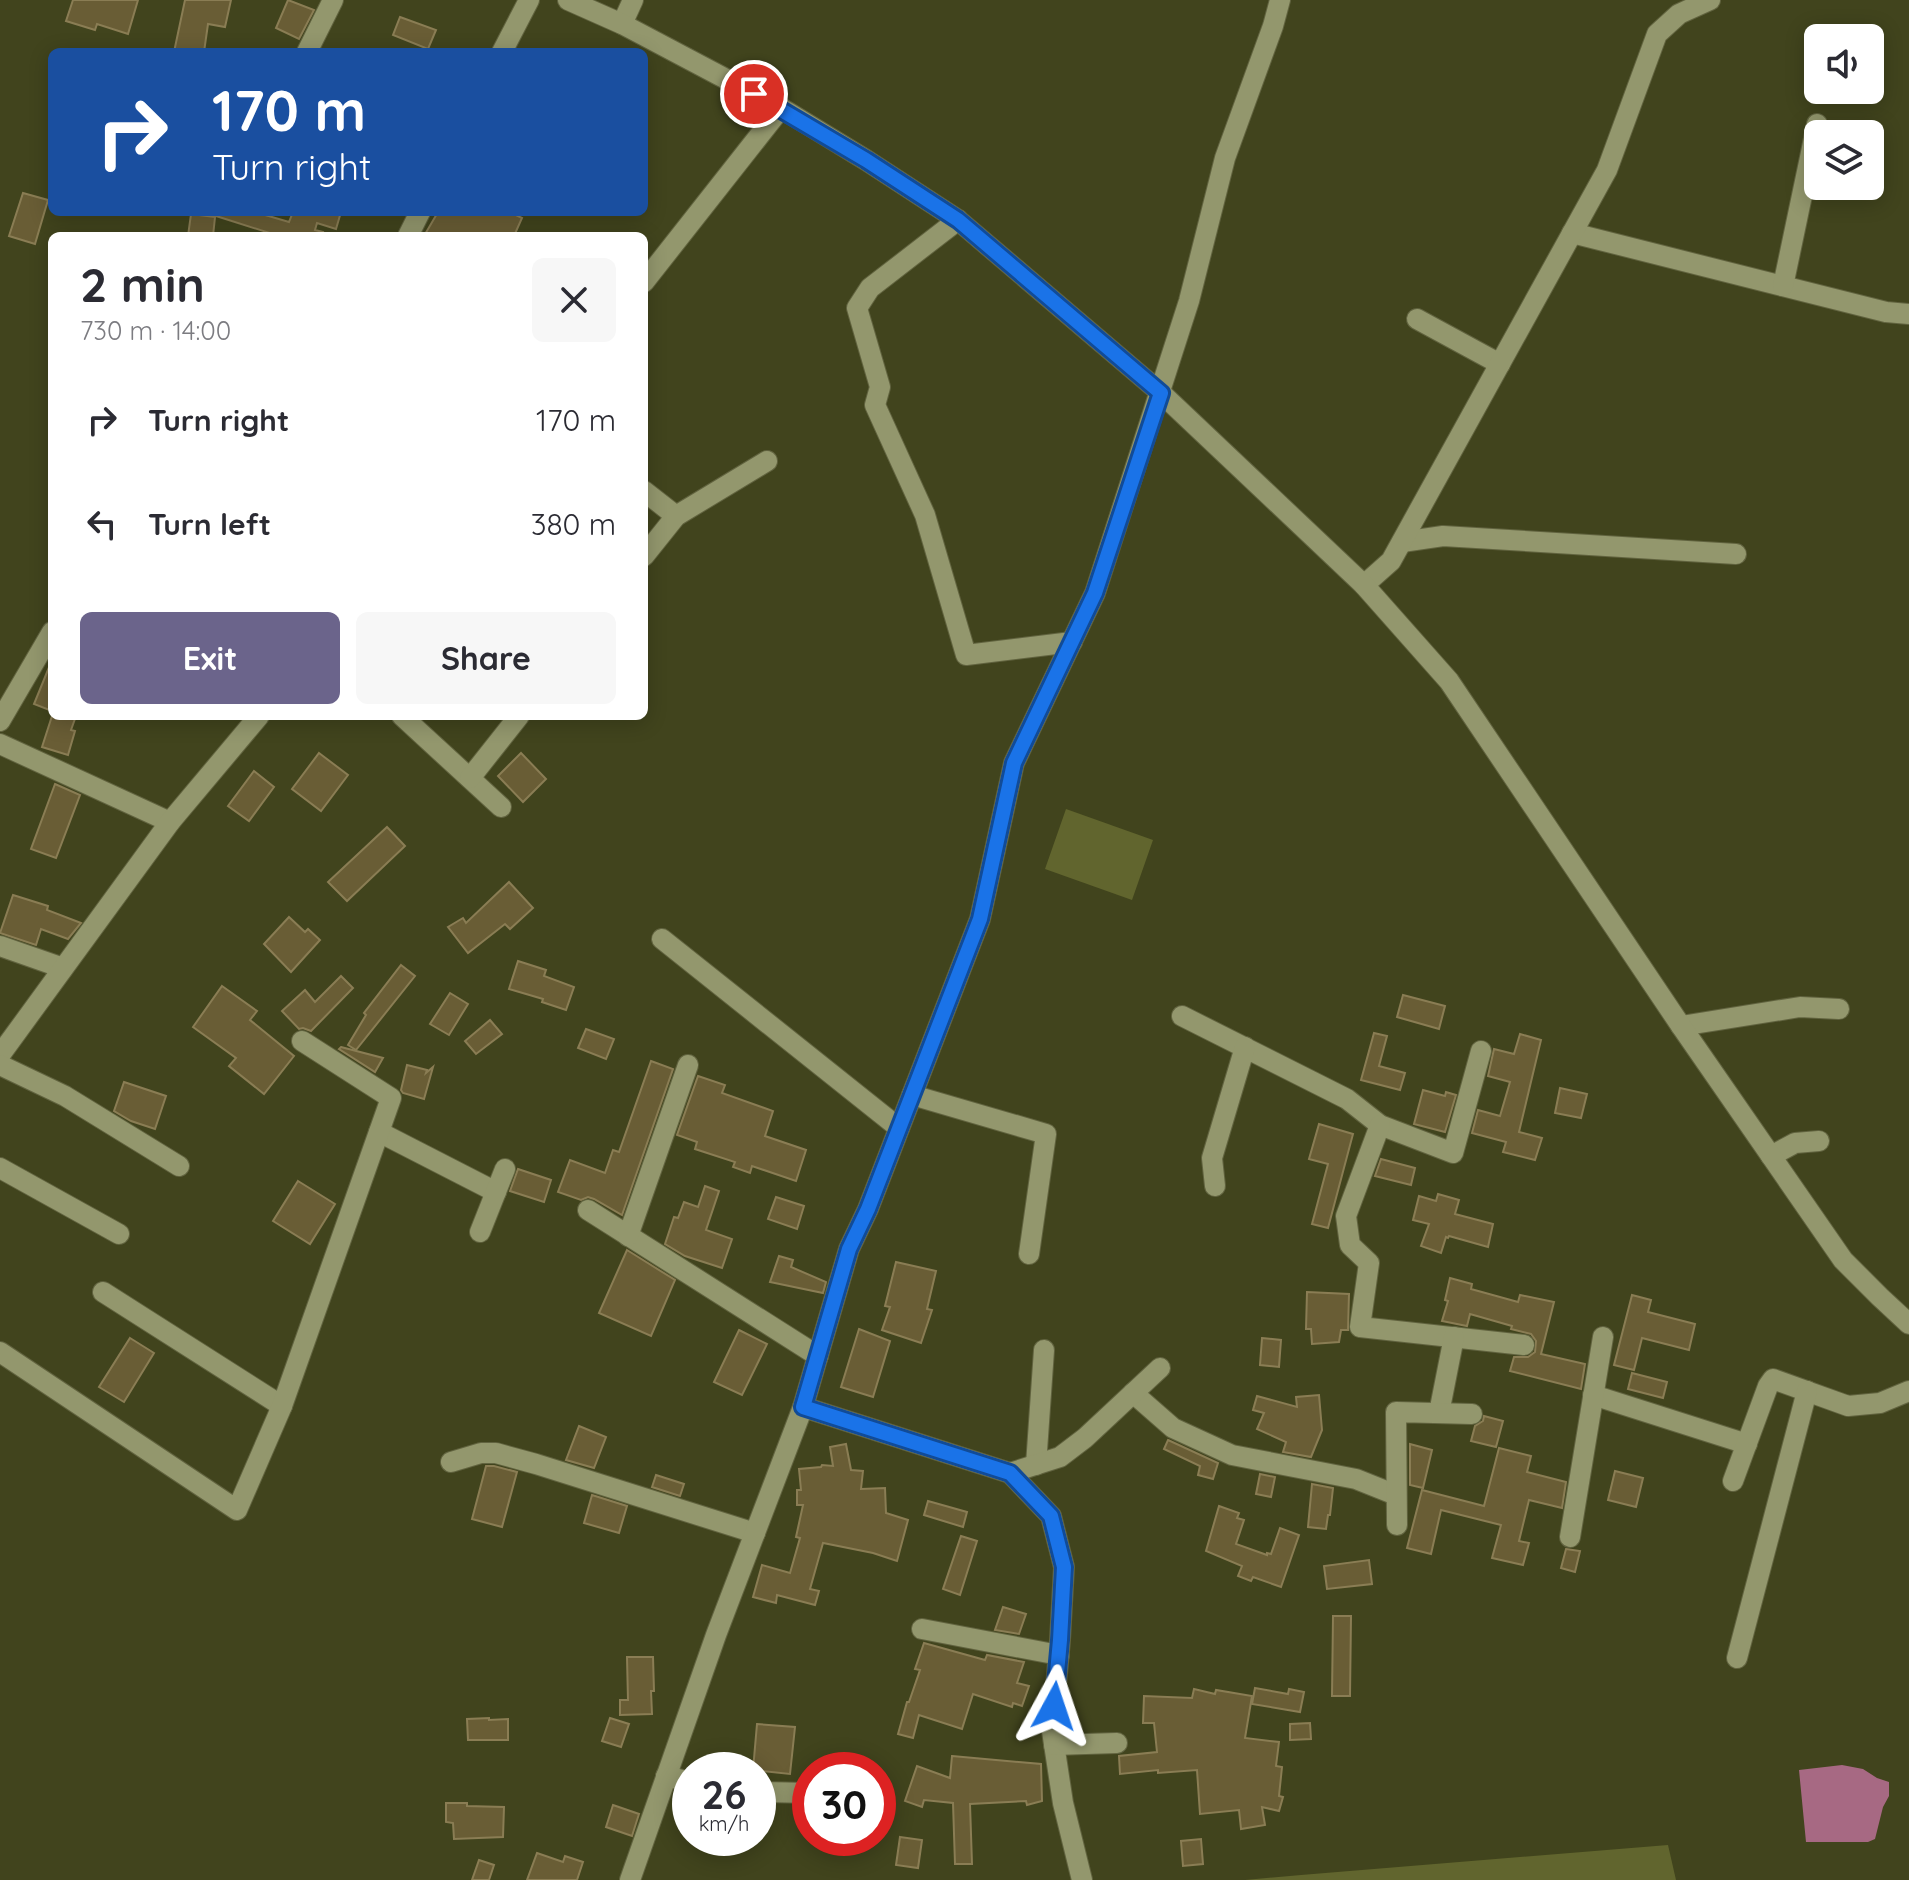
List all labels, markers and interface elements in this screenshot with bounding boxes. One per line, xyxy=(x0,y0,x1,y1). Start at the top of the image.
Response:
map controls xyxy=(1804,24,1884,200)
button: sound xyxy=(1804,24,1884,104)
pin xyxy=(720,60,788,128)
icon: arrive xyxy=(732,72,776,116)
text: 170 m xyxy=(212,75,366,145)
icon: right xyxy=(80,80,184,184)
button: layers xyxy=(1804,120,1884,200)
text: Turn right xyxy=(212,144,371,189)
text: 2 min xyxy=(80,254,205,314)
button: close xyxy=(532,258,616,342)
text: 730 m · 14:00 xyxy=(80,314,231,347)
icon: right xyxy=(80,398,124,442)
text: Turn right xyxy=(148,401,289,439)
text: 170 m xyxy=(536,401,616,439)
icon: left xyxy=(80,502,124,546)
text: Turn left xyxy=(148,505,271,543)
text: 380 m xyxy=(531,505,616,543)
button: Exit xyxy=(80,612,340,704)
button: Share xyxy=(356,612,616,704)
position arrow xyxy=(1012,1664,1096,1748)
speed limit sign: 30 xyxy=(792,1752,896,1856)
text: 26 xyxy=(702,1769,746,1819)
text: km/h xyxy=(699,1811,749,1836)

